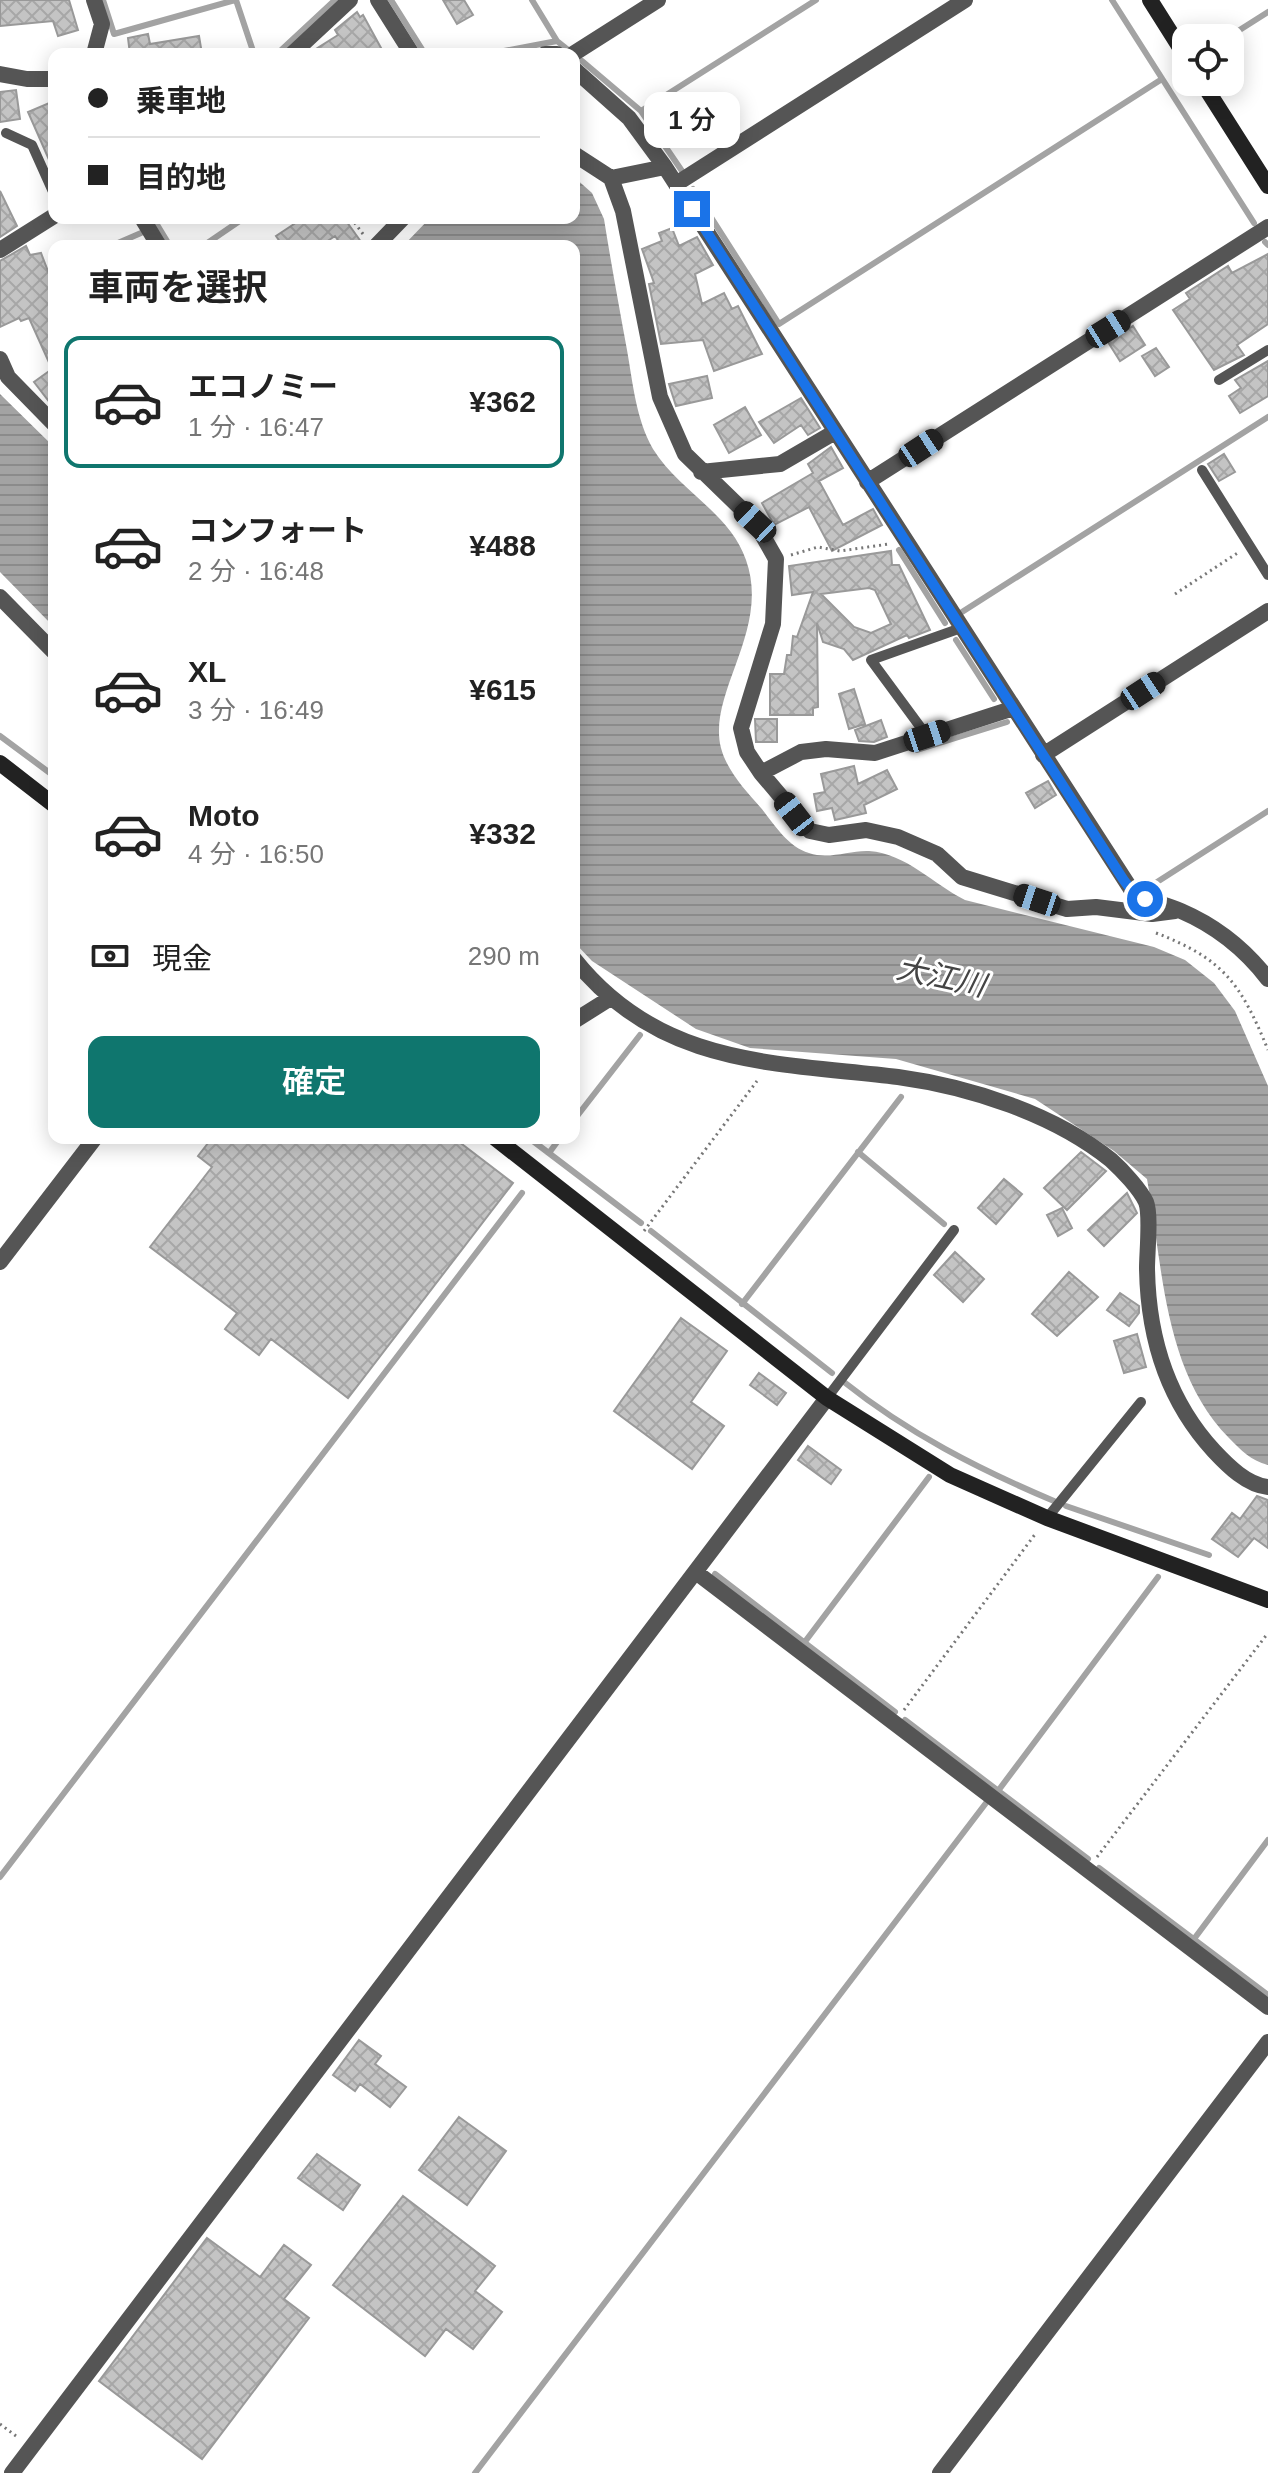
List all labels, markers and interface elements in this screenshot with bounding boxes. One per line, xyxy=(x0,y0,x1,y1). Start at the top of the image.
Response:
map controls xyxy=(1172,24,1244,96)
button: locate xyxy=(1172,24,1244,96)
text: 乗車地 xyxy=(136,84,226,117)
callout: 1 分 xyxy=(644,93,740,149)
text: 1 分 xyxy=(668,105,716,135)
text: 目的地 xyxy=(136,161,226,194)
route end xyxy=(674,191,710,227)
text: 車両を選択 xyxy=(88,267,268,308)
car xyxy=(1081,306,1135,352)
icon: car xyxy=(92,366,164,438)
text: エコノミー xyxy=(188,370,338,403)
text: ¥362 xyxy=(469,385,536,418)
text: 1 分 · 16:47 xyxy=(188,412,324,442)
car xyxy=(894,425,948,471)
car xyxy=(729,497,781,547)
icon: car xyxy=(92,510,164,582)
text: コンフォート xyxy=(188,514,367,547)
text: ¥488 xyxy=(469,529,536,562)
text: 2 分 · 16:48 xyxy=(188,556,324,586)
icon: car xyxy=(92,654,164,726)
text: XL xyxy=(188,655,226,688)
car xyxy=(1116,668,1170,714)
text: ¥615 xyxy=(469,673,536,706)
text: 3 分 · 16:49 xyxy=(188,695,324,725)
car xyxy=(900,717,954,755)
car xyxy=(770,788,818,840)
icon: car xyxy=(92,798,164,870)
text: Moto xyxy=(188,799,260,832)
text: ¥332 xyxy=(469,817,536,850)
text: 4 分 · 16:50 xyxy=(188,839,324,869)
car xyxy=(1010,881,1064,919)
route start xyxy=(1127,881,1163,917)
icon: cash xyxy=(88,934,132,978)
text: 290 m xyxy=(468,941,540,971)
text: 現金 xyxy=(152,942,212,975)
water label: 大江川 xyxy=(894,951,991,1003)
button: 確定 xyxy=(88,1036,540,1128)

